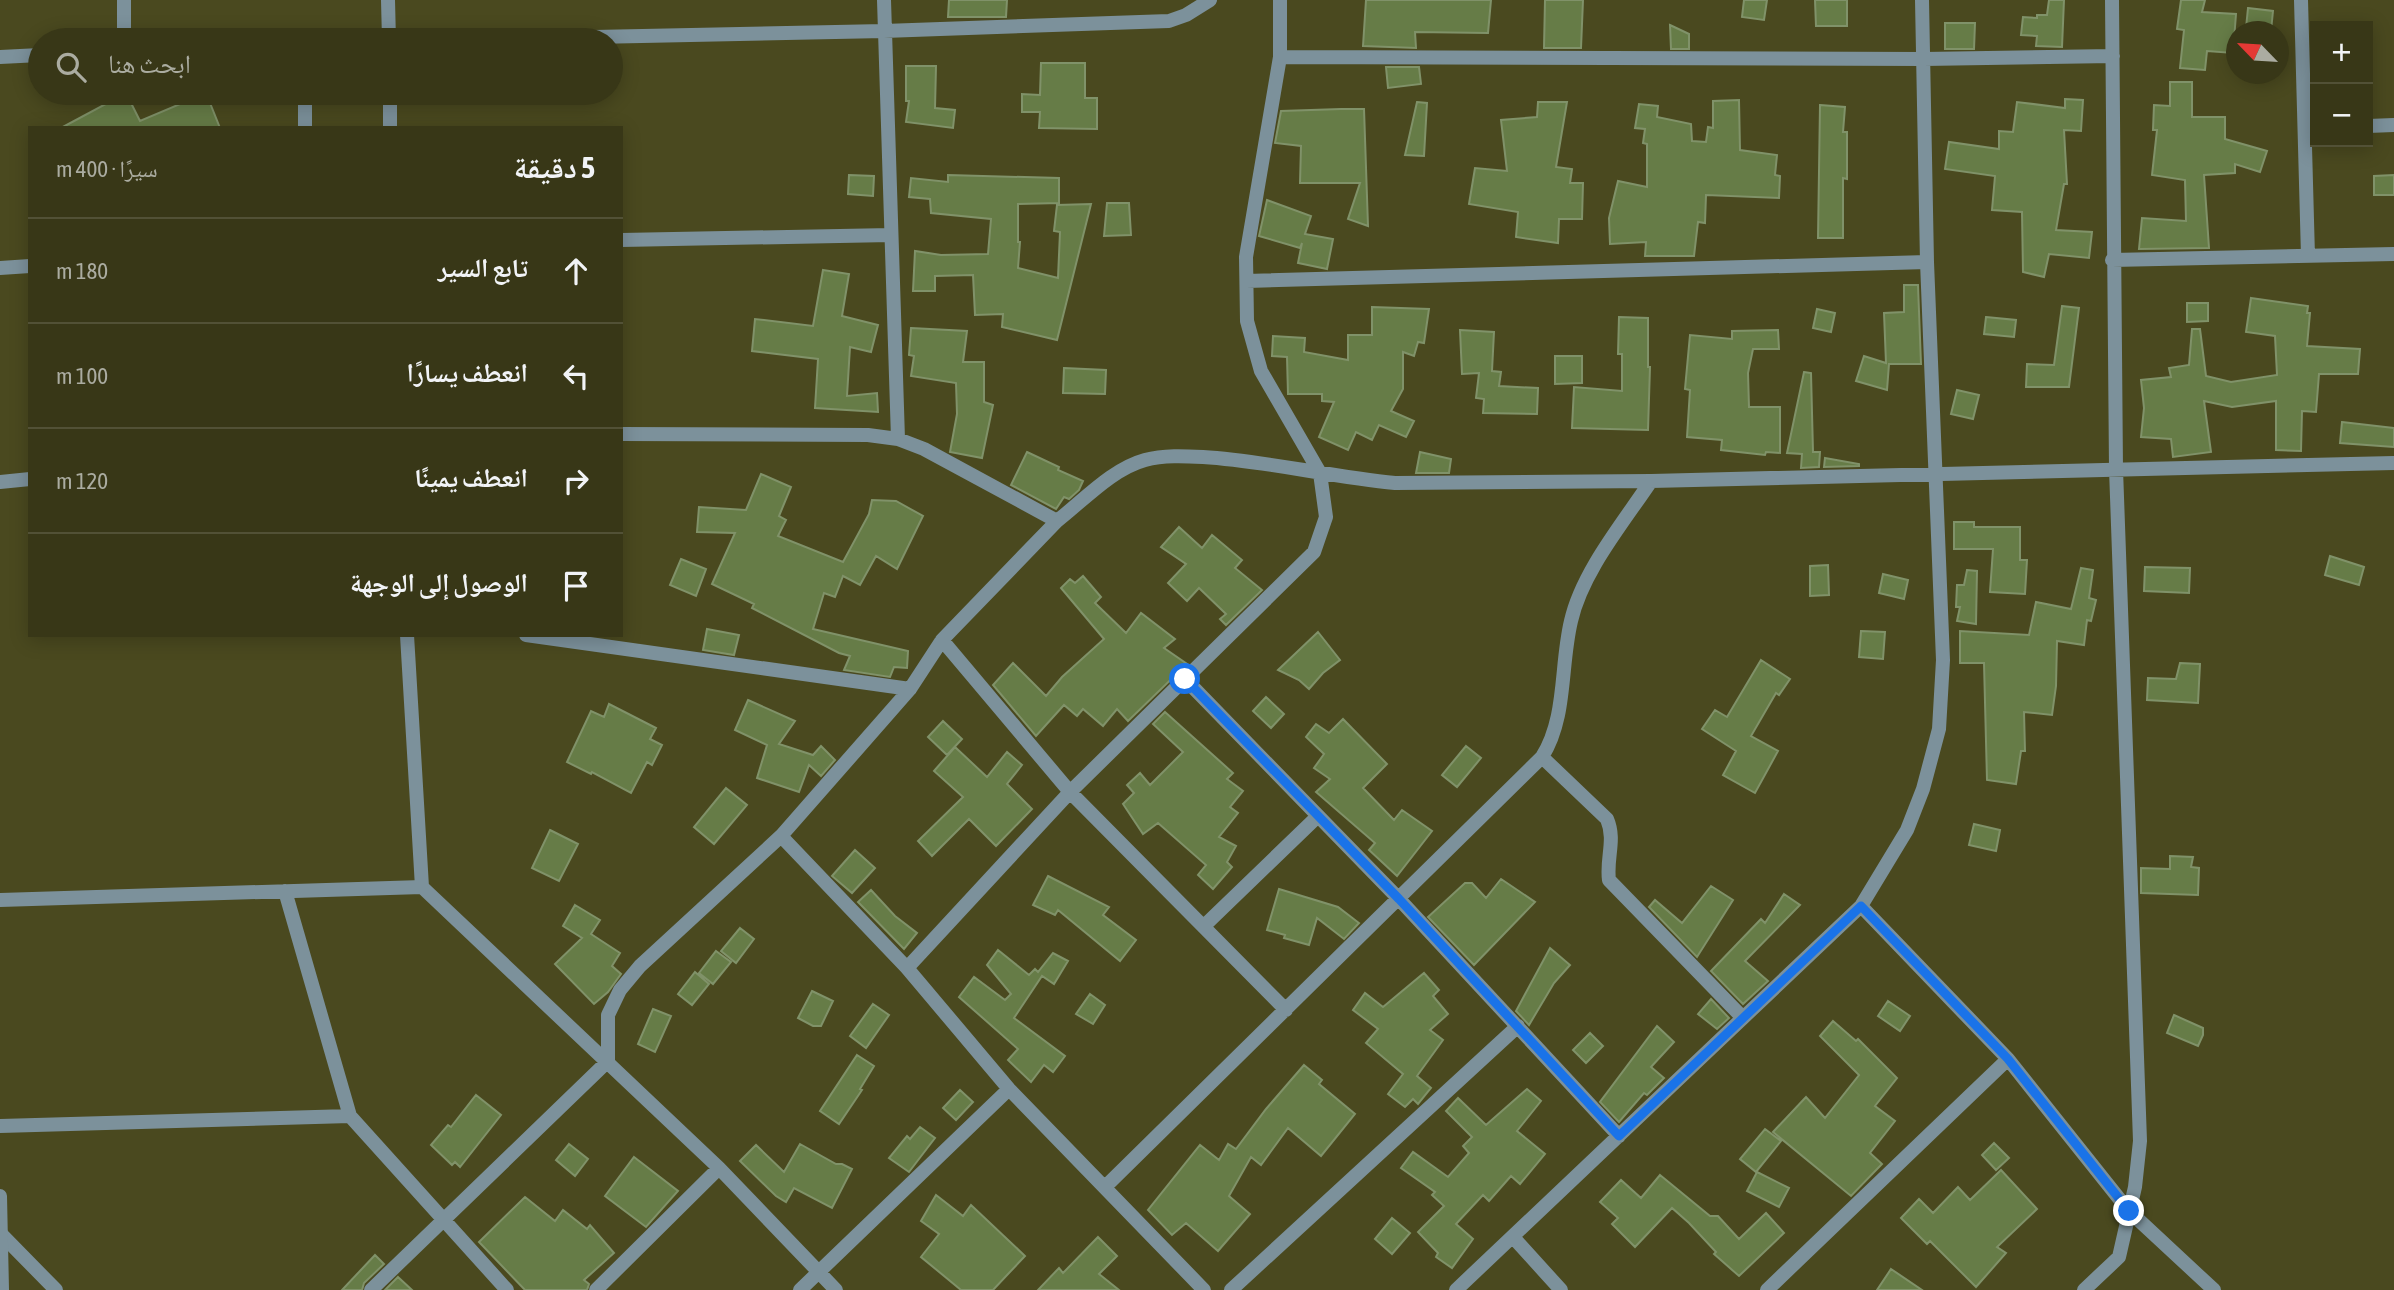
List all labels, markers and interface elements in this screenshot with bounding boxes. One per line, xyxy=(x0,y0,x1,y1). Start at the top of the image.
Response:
north arrow xyxy=(2226,21,2289,84)
map controls xyxy=(2310,21,2373,147)
button: + xyxy=(2310,21,2373,84)
search box xyxy=(28,28,623,105)
icon: search xyxy=(52,48,90,86)
text: ابحث هنا xyxy=(108,49,191,79)
button: − xyxy=(2310,84,2373,147)
text: 5 دقيقة xyxy=(514,150,595,184)
text: سيرًا · 400 m xyxy=(56,156,158,182)
icon: ahead xyxy=(557,252,595,290)
text: تابع السير xyxy=(438,253,528,283)
text: 180 m xyxy=(56,258,108,284)
icon: left xyxy=(557,357,595,395)
text: انعطف يسارًا xyxy=(407,358,528,388)
text: 100 m xyxy=(56,363,108,389)
icon: right xyxy=(557,462,595,500)
text: انعطف يمينًا xyxy=(414,463,528,493)
text: 120 m xyxy=(56,468,108,494)
icon: arrive xyxy=(557,567,595,605)
text: الوصول إلى الوجهة xyxy=(350,568,528,598)
route start xyxy=(1169,663,1200,694)
route end xyxy=(2113,1195,2144,1226)

